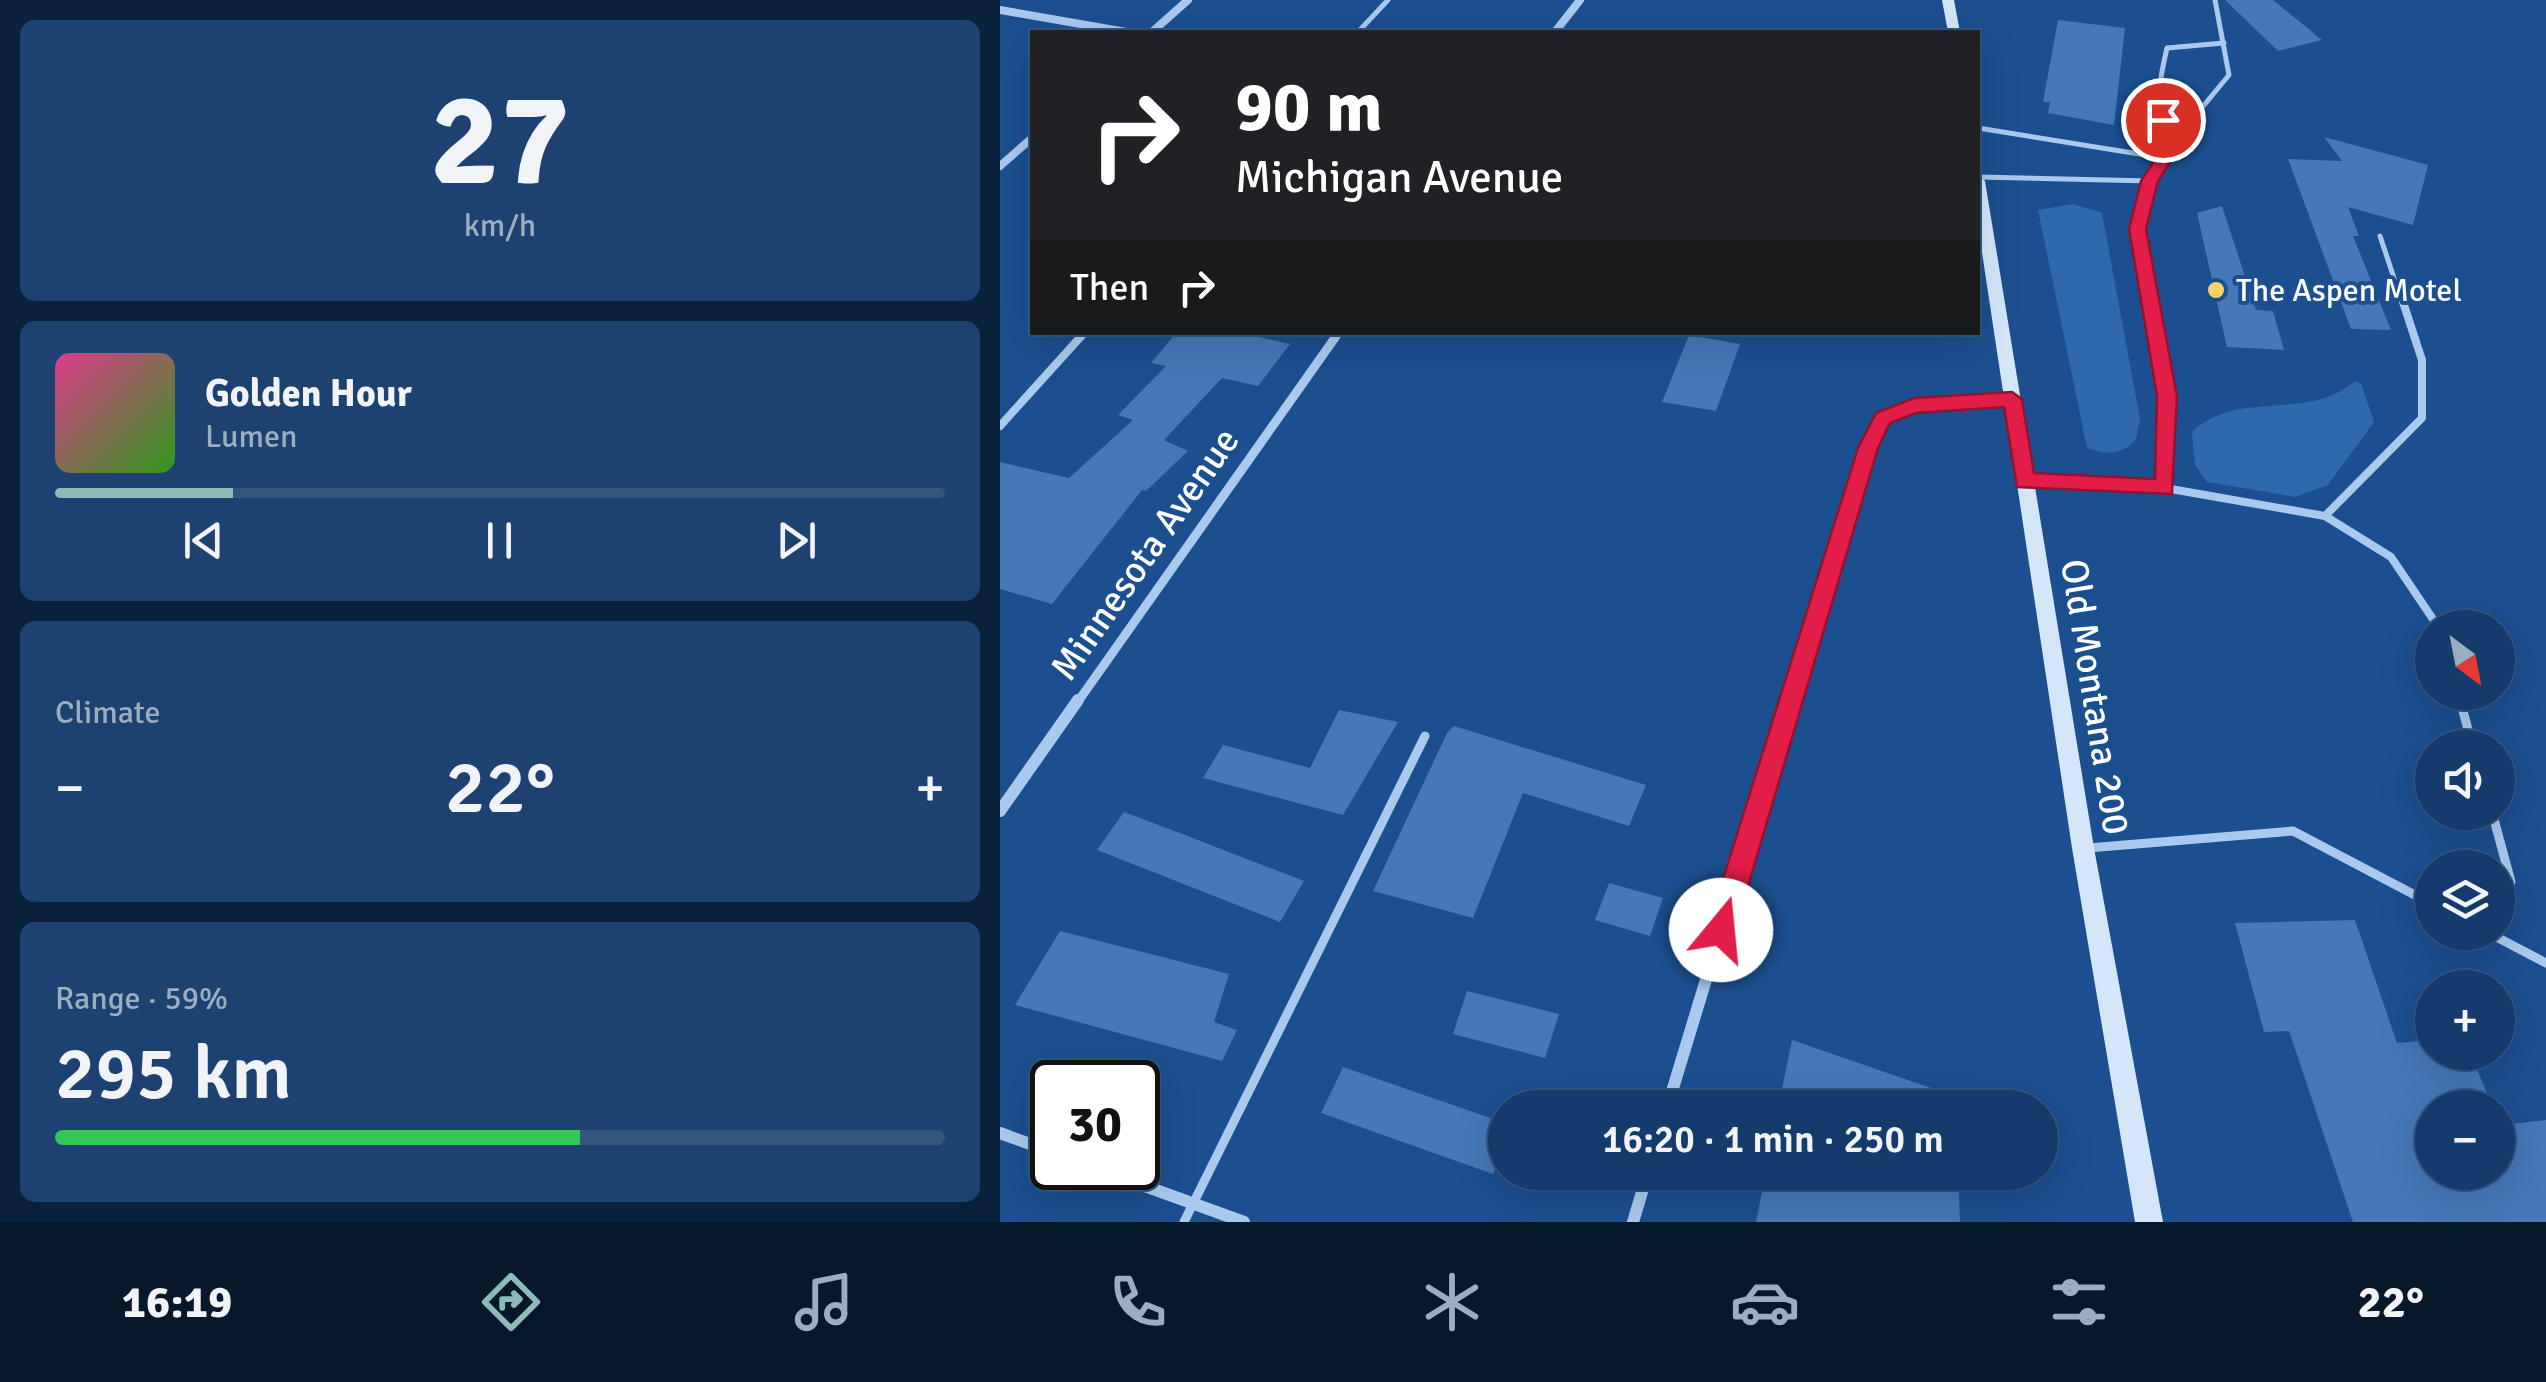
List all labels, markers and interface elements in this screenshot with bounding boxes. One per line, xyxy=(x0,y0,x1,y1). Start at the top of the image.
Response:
text: 27 xyxy=(430,61,570,221)
text: 90 m xyxy=(1235,64,1383,150)
icon: right xyxy=(1070,70,1200,200)
pin xyxy=(2121,78,2206,163)
icon: arrive xyxy=(2136,93,2191,148)
text: Michigan Avenue xyxy=(1235,150,1563,205)
text: km/h xyxy=(464,206,536,245)
icon: right xyxy=(1169,260,1224,315)
text: Then xyxy=(1070,264,1149,311)
place label: The Aspen Motel xyxy=(2236,271,2462,310)
marker: The Aspen Motel xyxy=(2205,279,2227,301)
text: Golden Hour xyxy=(205,370,412,417)
text: Lumen xyxy=(205,417,297,456)
street label: Minnesota Avenue xyxy=(1040,419,1250,689)
icon: previous xyxy=(176,513,231,568)
icon: pause xyxy=(472,513,527,568)
icon: next xyxy=(769,513,824,568)
street label: Old Montana 200 xyxy=(2050,556,2140,838)
north arrow xyxy=(2415,610,2515,710)
map controls xyxy=(2415,610,2515,1190)
text: Climate xyxy=(55,693,161,732)
button: sound xyxy=(2415,730,2515,830)
text: 22° xyxy=(445,741,555,834)
text: − xyxy=(55,754,85,822)
text: + xyxy=(915,754,945,822)
button: layers xyxy=(2415,850,2515,950)
position arrow xyxy=(1669,878,1773,982)
button: + xyxy=(2415,970,2515,1070)
text: Range · 59% xyxy=(55,979,228,1018)
text: 295 km xyxy=(55,1027,292,1120)
speed limit sign: 30 xyxy=(1030,1060,1160,1190)
button: − xyxy=(2415,1090,2515,1190)
text: 16:20 · 1 min · 250 m xyxy=(1602,1116,1944,1163)
icon: directions xyxy=(476,1267,546,1337)
icon: music xyxy=(789,1267,859,1337)
icon: phone xyxy=(1103,1267,1173,1337)
icon: climate xyxy=(1417,1267,1487,1337)
icon: car xyxy=(1730,1267,1800,1337)
icon: filters xyxy=(2044,1267,2114,1337)
text: 16:19 xyxy=(122,1275,232,1330)
text: 22° xyxy=(2358,1275,2424,1330)

